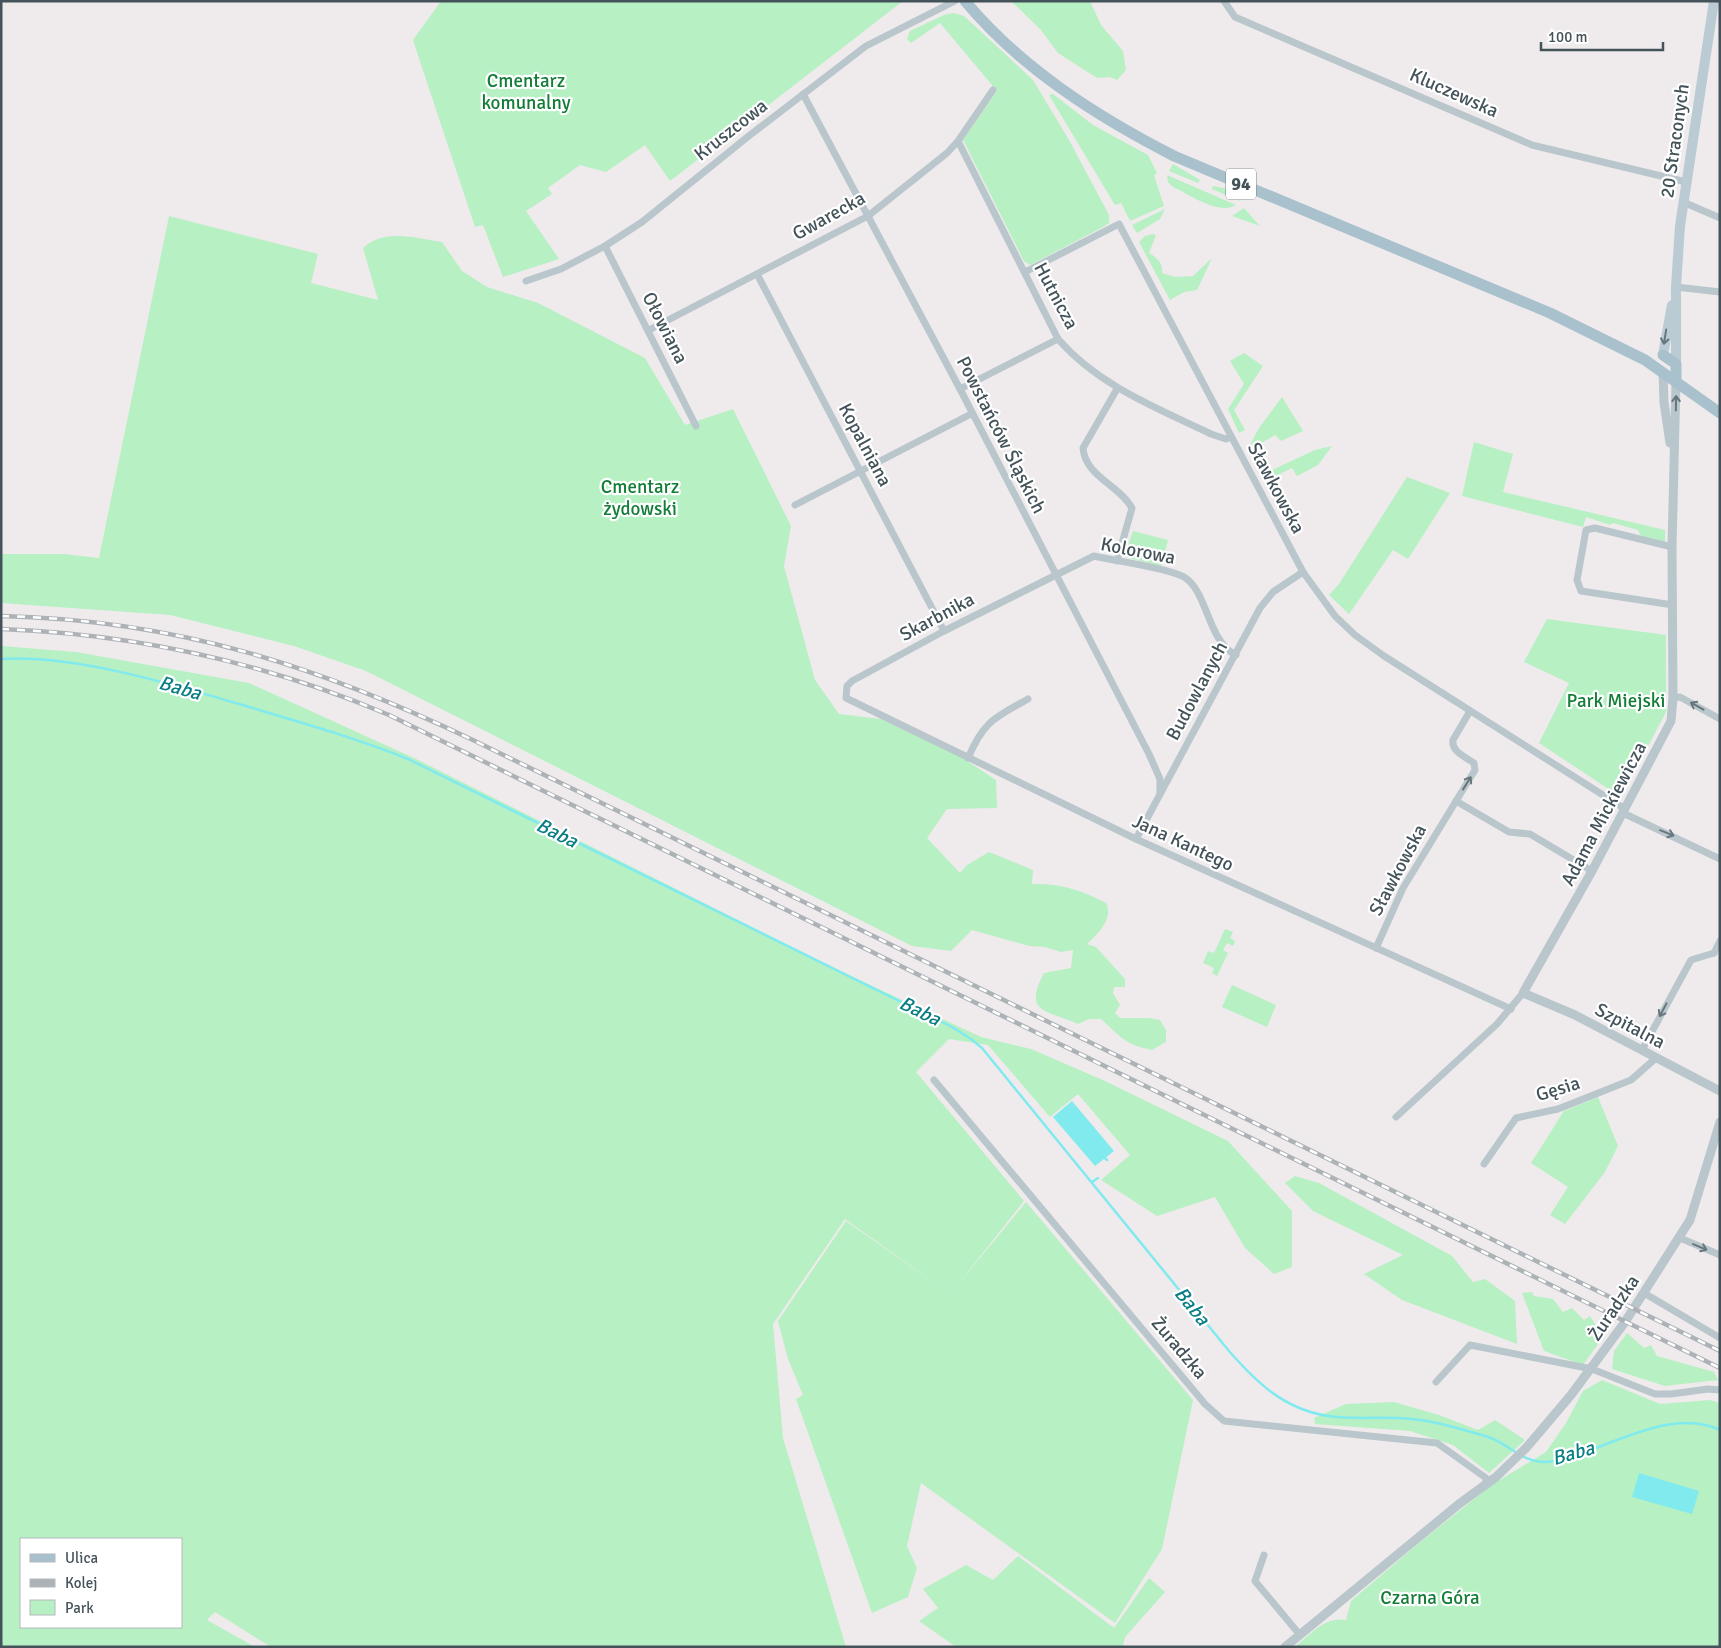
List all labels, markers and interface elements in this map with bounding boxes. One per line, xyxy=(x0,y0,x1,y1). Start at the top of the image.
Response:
scale bar xyxy=(1541,20,1664,52)
text: 100 m xyxy=(1548,28,1588,46)
street label: Kluczewska xyxy=(1406,63,1502,123)
park label: Cmentarz komunalny xyxy=(481,69,571,115)
street label: 20 Straconych xyxy=(1655,82,1695,200)
street label: Kruszcowa xyxy=(689,94,773,166)
road number: 94 xyxy=(1226,168,1256,200)
street label: Gwarecka xyxy=(788,186,870,246)
street label: Hutnicza xyxy=(1028,258,1084,334)
street label: Ołowiana xyxy=(637,288,693,368)
one-way arrow xyxy=(1660,329,1670,345)
street label: Powstańców Śląskich xyxy=(951,352,1051,518)
one-way arrow xyxy=(1671,395,1680,411)
street label: Kopalniana xyxy=(833,399,897,491)
street label: Sławkowska xyxy=(1242,438,1310,538)
park label: Cmentarz żydowski xyxy=(601,475,679,521)
street label: Kolorowa xyxy=(1099,532,1177,570)
street label: Skarbnika xyxy=(895,587,979,647)
street label: Budowlanych xyxy=(1161,637,1233,745)
water label: Baba xyxy=(156,670,205,706)
park label: Park Miejski xyxy=(1567,689,1665,713)
one-way arrow xyxy=(1690,701,1705,710)
street label: Adama Mickiewicza xyxy=(1556,738,1652,890)
one-way arrow xyxy=(1462,776,1473,790)
street label: Jana Kantego xyxy=(1129,809,1238,877)
water label: Baba xyxy=(532,812,583,854)
street label: Sławkowska xyxy=(1364,820,1432,920)
one-way arrow xyxy=(1659,829,1674,839)
water label: Baba xyxy=(895,990,946,1032)
street label: Szpitalna xyxy=(1591,998,1669,1054)
one-way arrow xyxy=(1658,1002,1668,1017)
street label: Gęsia xyxy=(1533,1071,1583,1107)
one-way arrow xyxy=(1692,1242,1707,1252)
street label: Żuradzka xyxy=(1583,1270,1645,1346)
water label: Baba xyxy=(1169,1281,1216,1331)
street label: Żuradzka xyxy=(1146,1312,1212,1384)
water label: Baba xyxy=(1549,1435,1598,1471)
legend xyxy=(20,1538,182,1628)
text: Ulica xyxy=(65,1549,98,1567)
text: Kolej xyxy=(65,1574,97,1592)
park label: Czarna Góra xyxy=(1380,1586,1480,1610)
text: Park xyxy=(65,1599,94,1617)

